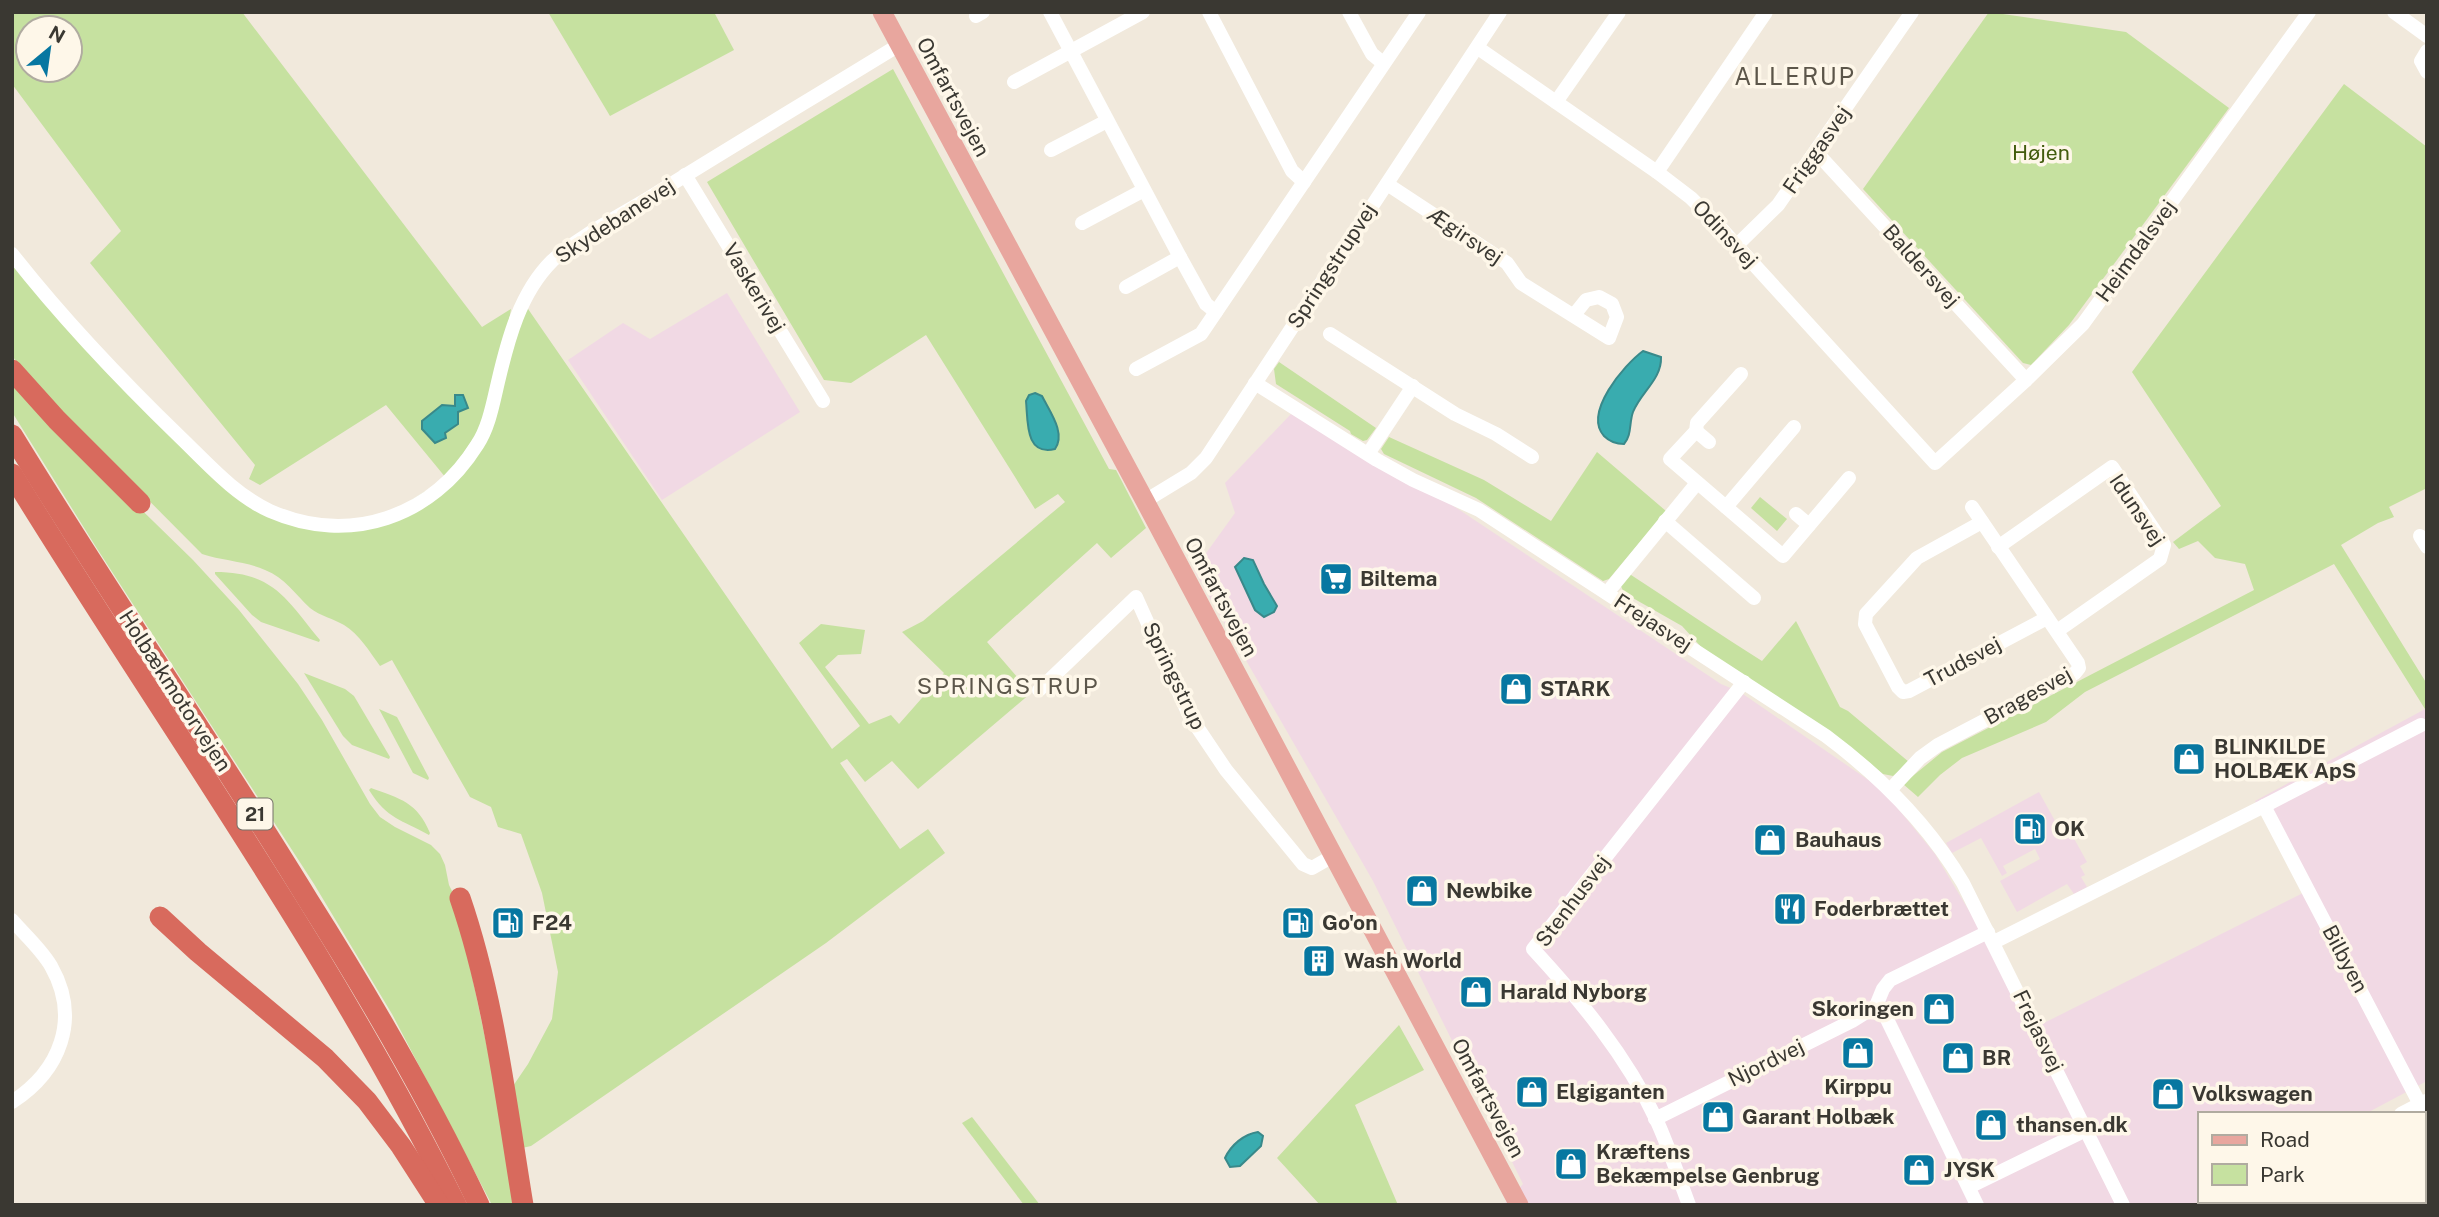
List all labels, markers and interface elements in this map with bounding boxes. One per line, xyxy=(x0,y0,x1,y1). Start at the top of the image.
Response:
north arrow xyxy=(14,14,84,84)
text: N xyxy=(45,21,69,47)
street label: Omfartsvejen xyxy=(912,33,995,161)
district label: ALLERUP xyxy=(1734,62,1856,90)
street label: Friggasvej xyxy=(1777,101,1856,198)
park label: Højen xyxy=(2012,140,2070,165)
street label: Skydebanevej xyxy=(550,173,679,268)
street label: Odinsvej xyxy=(1688,195,1763,273)
street label: Heimdalsvej xyxy=(2090,195,2181,307)
street label: Springstrupvej xyxy=(1282,198,1381,333)
street label: Ægirsvej xyxy=(1423,201,1508,270)
street label: Baldersvej xyxy=(1878,219,1965,312)
street label: Vaskerivej xyxy=(718,239,791,337)
street label: Idunsvej xyxy=(2104,469,2170,550)
street label: Omfartsvejen xyxy=(1180,533,1263,661)
supermarket icon: Biltema xyxy=(1317,560,1355,598)
place label: Biltema xyxy=(1360,566,1437,591)
street label: Frejasvej xyxy=(1610,588,1697,657)
street label: Holbækmotorvejen xyxy=(114,605,237,776)
street label: Springstrup xyxy=(1138,618,1211,734)
street label: Trudsvej xyxy=(1920,631,2005,692)
street label: Bragesvej xyxy=(1980,661,2076,730)
shop icon: STARK xyxy=(1497,670,1535,708)
district label: SPRINGSTRUP xyxy=(917,672,1099,699)
place label: STARK xyxy=(1540,676,1611,701)
place label: BLINKILDE HOLBÆK ApS xyxy=(2214,734,2356,783)
shop icon: BLINKILDE HOLBÆK ApS xyxy=(2170,740,2208,778)
road number: 21 xyxy=(238,799,272,830)
fuel station icon: OK xyxy=(2011,810,2049,848)
place label: OK xyxy=(2054,816,2085,841)
shop icon: Bauhaus xyxy=(1751,821,1789,859)
place label: Bauhaus xyxy=(1795,827,1882,852)
street label: Stenhusvej xyxy=(1530,850,1615,951)
shop icon: Newbike xyxy=(1403,872,1441,910)
place label: Newbike xyxy=(1446,878,1533,903)
restaurant icon: Foderbrættet xyxy=(1771,890,1809,928)
place label: Foderbrættet xyxy=(1814,896,1949,921)
fuel station icon: F24 xyxy=(489,904,527,942)
fuel station icon: Go'on xyxy=(1279,904,1317,942)
place label: F24 xyxy=(532,910,572,935)
place label: Go'on xyxy=(1322,910,1378,935)
street label: Bilbyen xyxy=(2317,921,2374,997)
building icon: Wash World xyxy=(1300,942,1338,980)
place label: Wash World xyxy=(1344,948,1462,973)
shop icon: Harald Nyborg xyxy=(1457,973,1495,1011)
place label: Harald Nyborg xyxy=(1500,979,1647,1004)
street label: Frejasvej xyxy=(2008,986,2069,1076)
shop icon: Skoringen xyxy=(1920,990,1958,1028)
place label: Skoringen xyxy=(1812,996,1914,1021)
street label: Njordvej xyxy=(1724,1033,1808,1092)
street label: Omfartsvejen xyxy=(1447,1034,1530,1162)
shop icon: Kirppu xyxy=(1839,1034,1877,1072)
shop icon: BR xyxy=(1939,1039,1977,1077)
place label: BR xyxy=(1982,1045,2011,1070)
shop icon: Elgiganten xyxy=(1513,1073,1551,1111)
place label: Kirppu xyxy=(1824,1074,1892,1099)
shop icon: Volkswagen xyxy=(2149,1075,2187,1113)
place label: Elgiganten xyxy=(1556,1079,1665,1104)
place label: Volkswagen xyxy=(2192,1081,2313,1106)
shop icon: Garant Holbæk xyxy=(1699,1098,1737,1136)
place label: Garant Holbæk xyxy=(1742,1104,1895,1129)
shop icon: thansen.dk xyxy=(1972,1106,2010,1144)
place label: thansen.dk xyxy=(2016,1112,2128,1137)
legend xyxy=(2198,1112,2425,1203)
text: Road xyxy=(2260,1127,2310,1152)
place label: Kræftens Bekæmpelse Genbrug xyxy=(1596,1139,1819,1188)
shop icon: Kræftens Bekæmpelse Genbrug xyxy=(1552,1145,1590,1183)
shop icon: JYSK xyxy=(1900,1151,1938,1189)
place label: JYSK xyxy=(1944,1157,1995,1182)
text: Park xyxy=(2260,1162,2305,1187)

